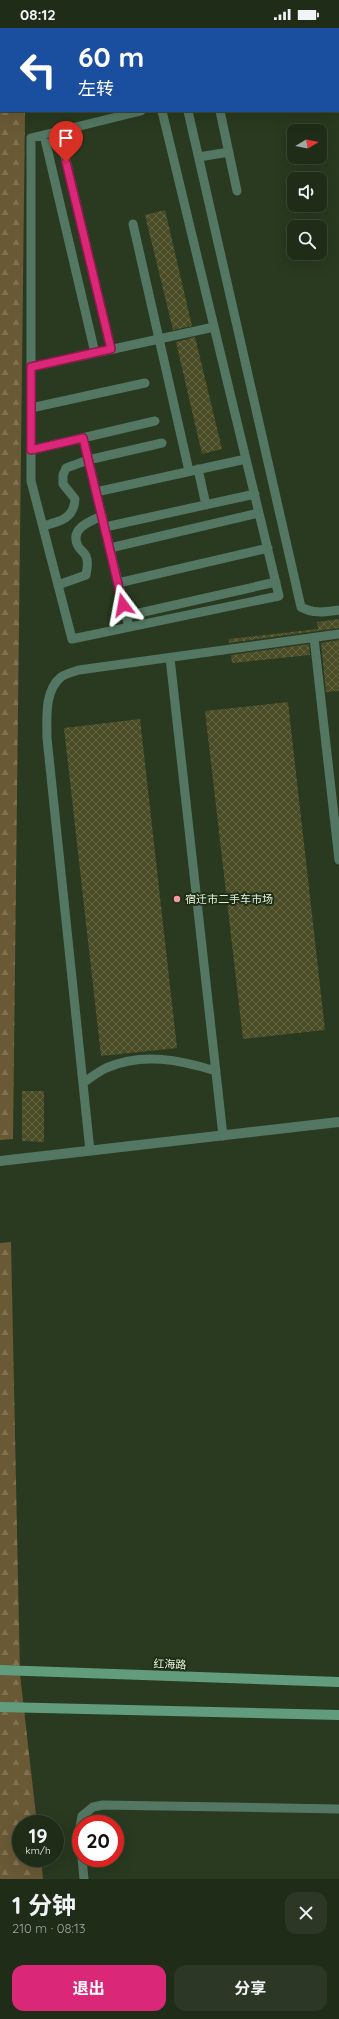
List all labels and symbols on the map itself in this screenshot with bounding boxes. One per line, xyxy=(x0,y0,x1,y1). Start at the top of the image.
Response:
pin xyxy=(49,121,83,162)
north arrow xyxy=(287,124,327,164)
position arrow xyxy=(102,584,144,626)
place label: 宿迁市二手车市场 xyxy=(185,892,273,906)
marker: 宿迁市二手车市场 xyxy=(172,894,182,904)
street label: 红海路 xyxy=(153,1656,187,1672)
speed limit sign: 20 xyxy=(72,1815,124,1867)

